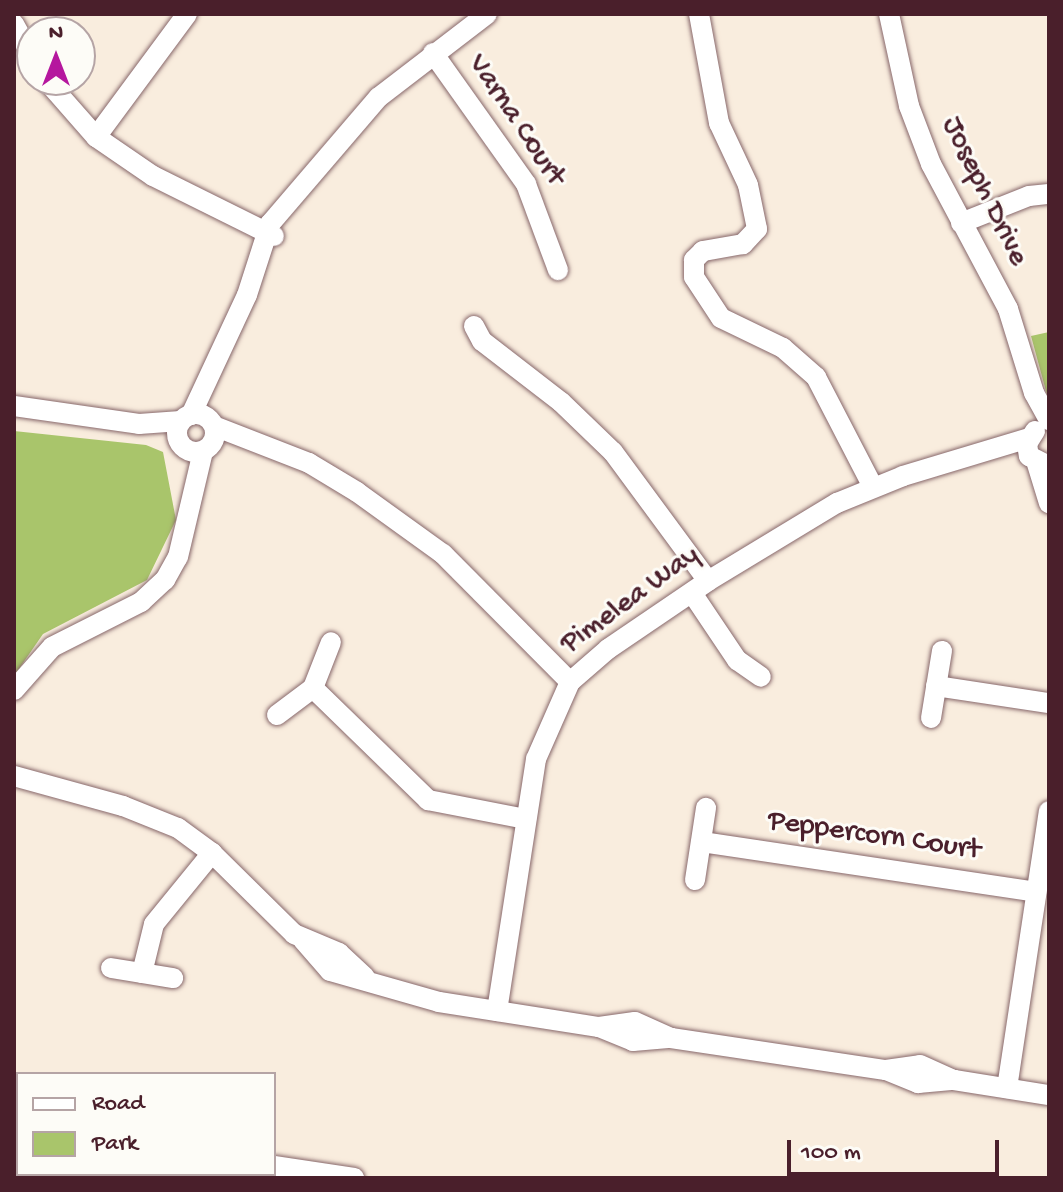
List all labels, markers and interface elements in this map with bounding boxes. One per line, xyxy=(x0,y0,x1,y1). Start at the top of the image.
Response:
north arrow xyxy=(16,16,96,96)
text: N xyxy=(49,21,63,47)
street label: Varna Court xyxy=(458,48,572,194)
street label: Joseph Drive xyxy=(931,112,1035,272)
street label: Pimelea Way xyxy=(555,539,707,663)
street label: Peppercorn Court xyxy=(765,804,983,870)
legend xyxy=(16,1072,276,1176)
text: Road xyxy=(92,1090,144,1119)
scale bar xyxy=(791,1124,1003,1174)
text: Park xyxy=(92,1130,138,1159)
text: 100 m xyxy=(801,1139,861,1168)

